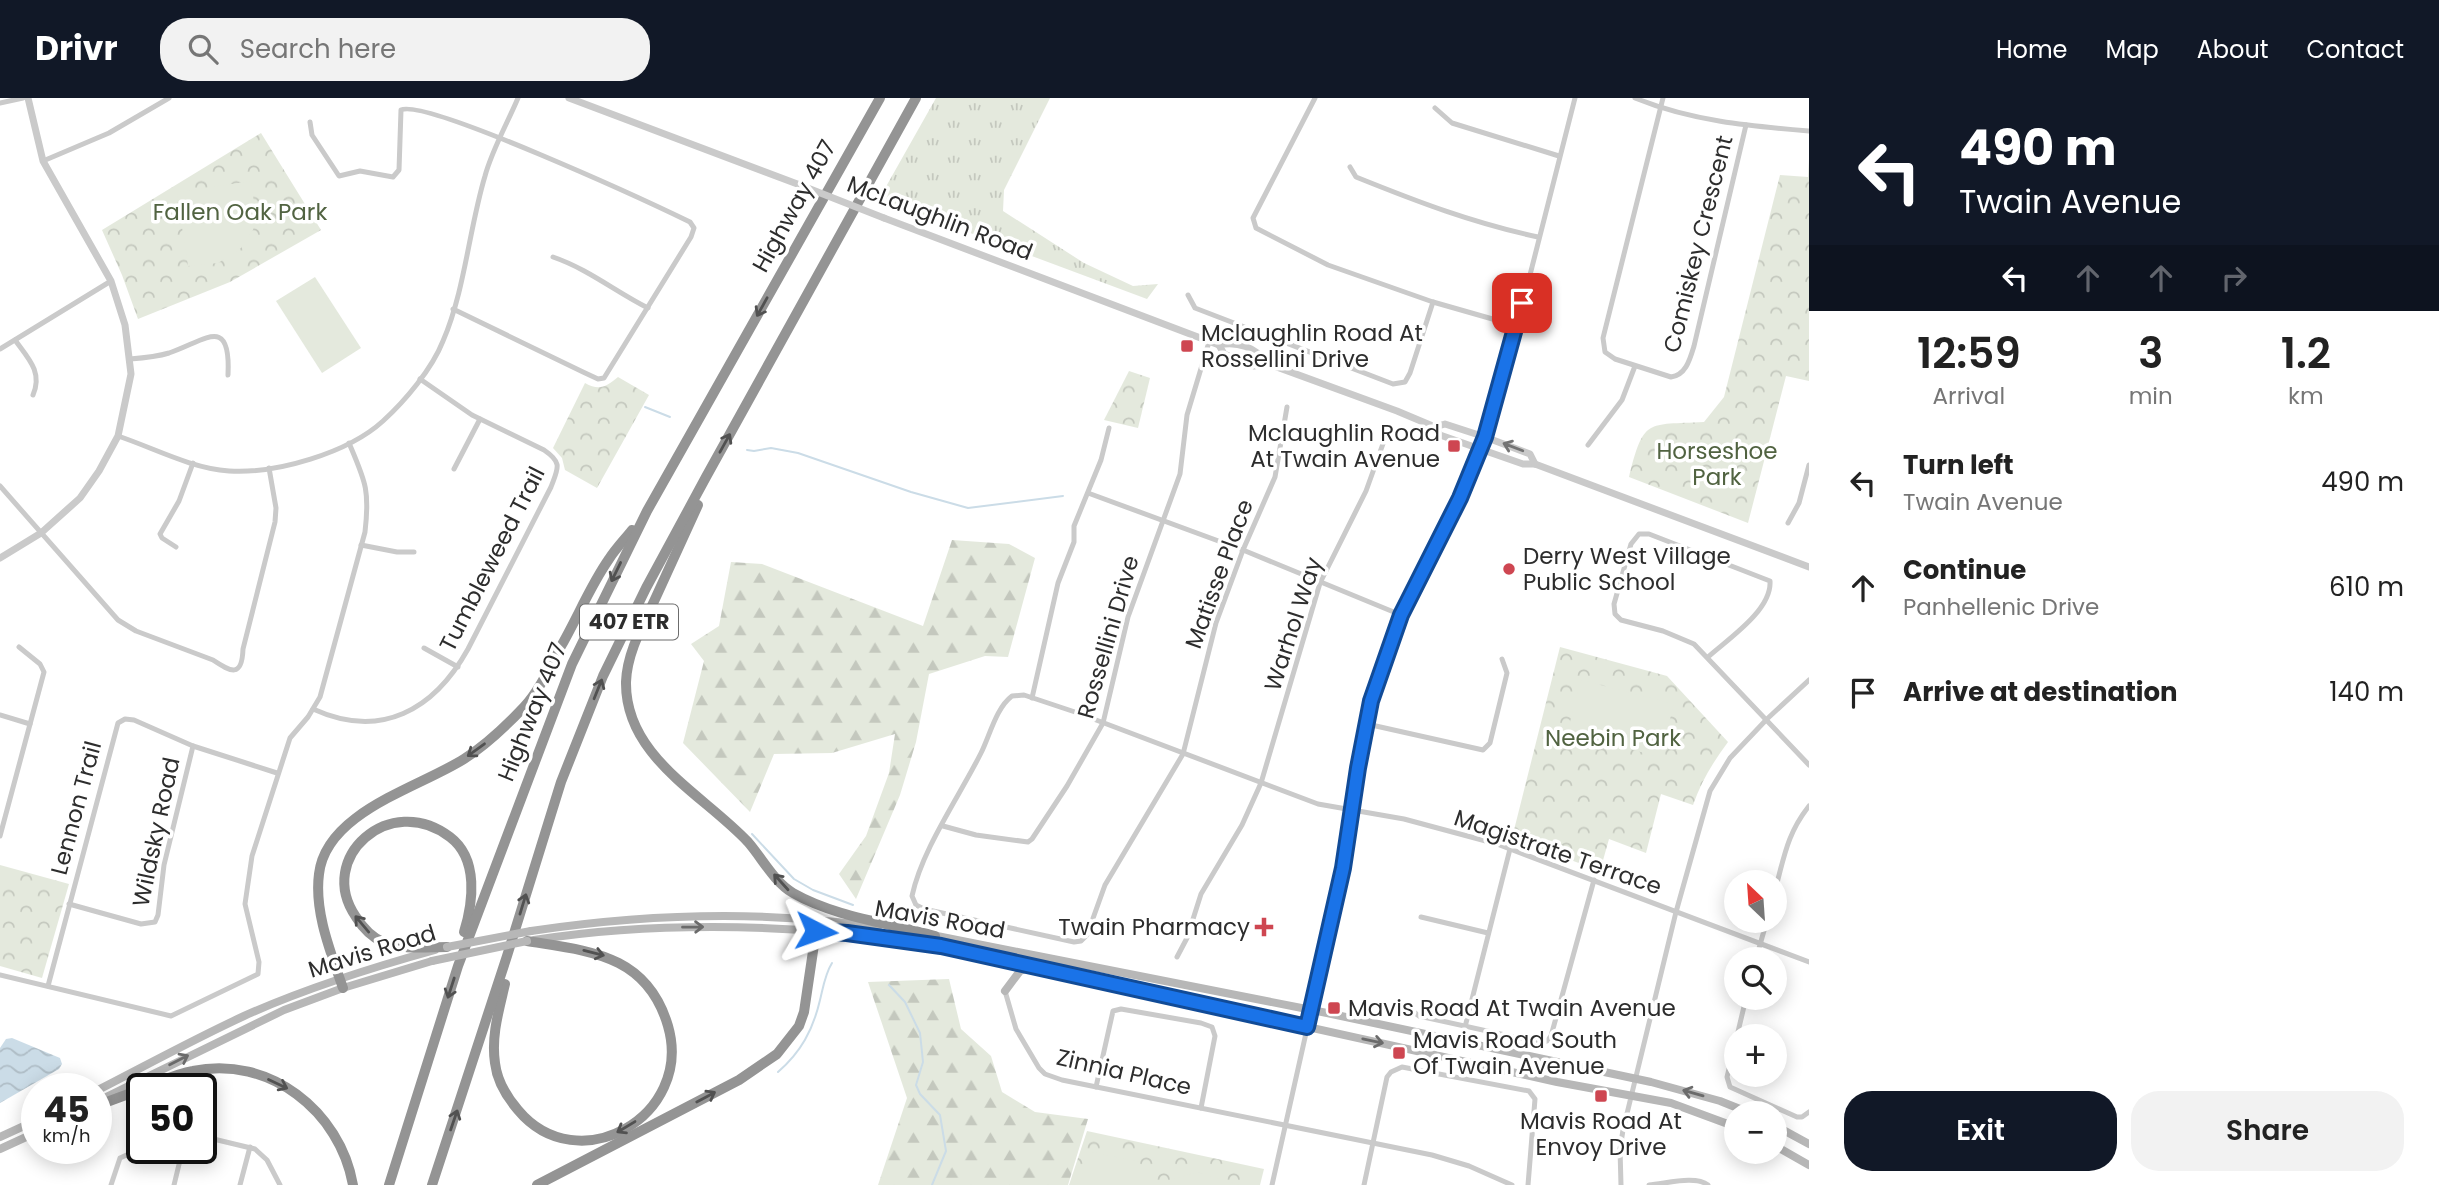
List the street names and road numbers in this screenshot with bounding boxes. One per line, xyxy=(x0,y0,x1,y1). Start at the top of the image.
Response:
street label: Comiskey Crescent xyxy=(1656,132,1740,356)
street label: Highway 407 xyxy=(744,134,844,278)
street label: McLaughlin Road xyxy=(843,168,1037,268)
street label: Tumbleweed Trail xyxy=(432,461,552,657)
street label: Matisse Place xyxy=(1177,495,1261,653)
street label: Rossellini Drive xyxy=(1069,552,1147,722)
street label: Warhol Way xyxy=(1256,553,1330,695)
road number: 407 ETR xyxy=(580,604,678,640)
street label: Highway 407 xyxy=(490,638,574,786)
street label: Lennon Trail xyxy=(43,738,109,878)
street label: Wildsky Road xyxy=(125,754,187,910)
street label: Magistrate Terrace xyxy=(1450,801,1666,903)
street label: Mavis Road xyxy=(872,892,1008,946)
street label: Mavis Road xyxy=(304,916,440,986)
street label: Zinnia Place xyxy=(1053,1041,1195,1103)

